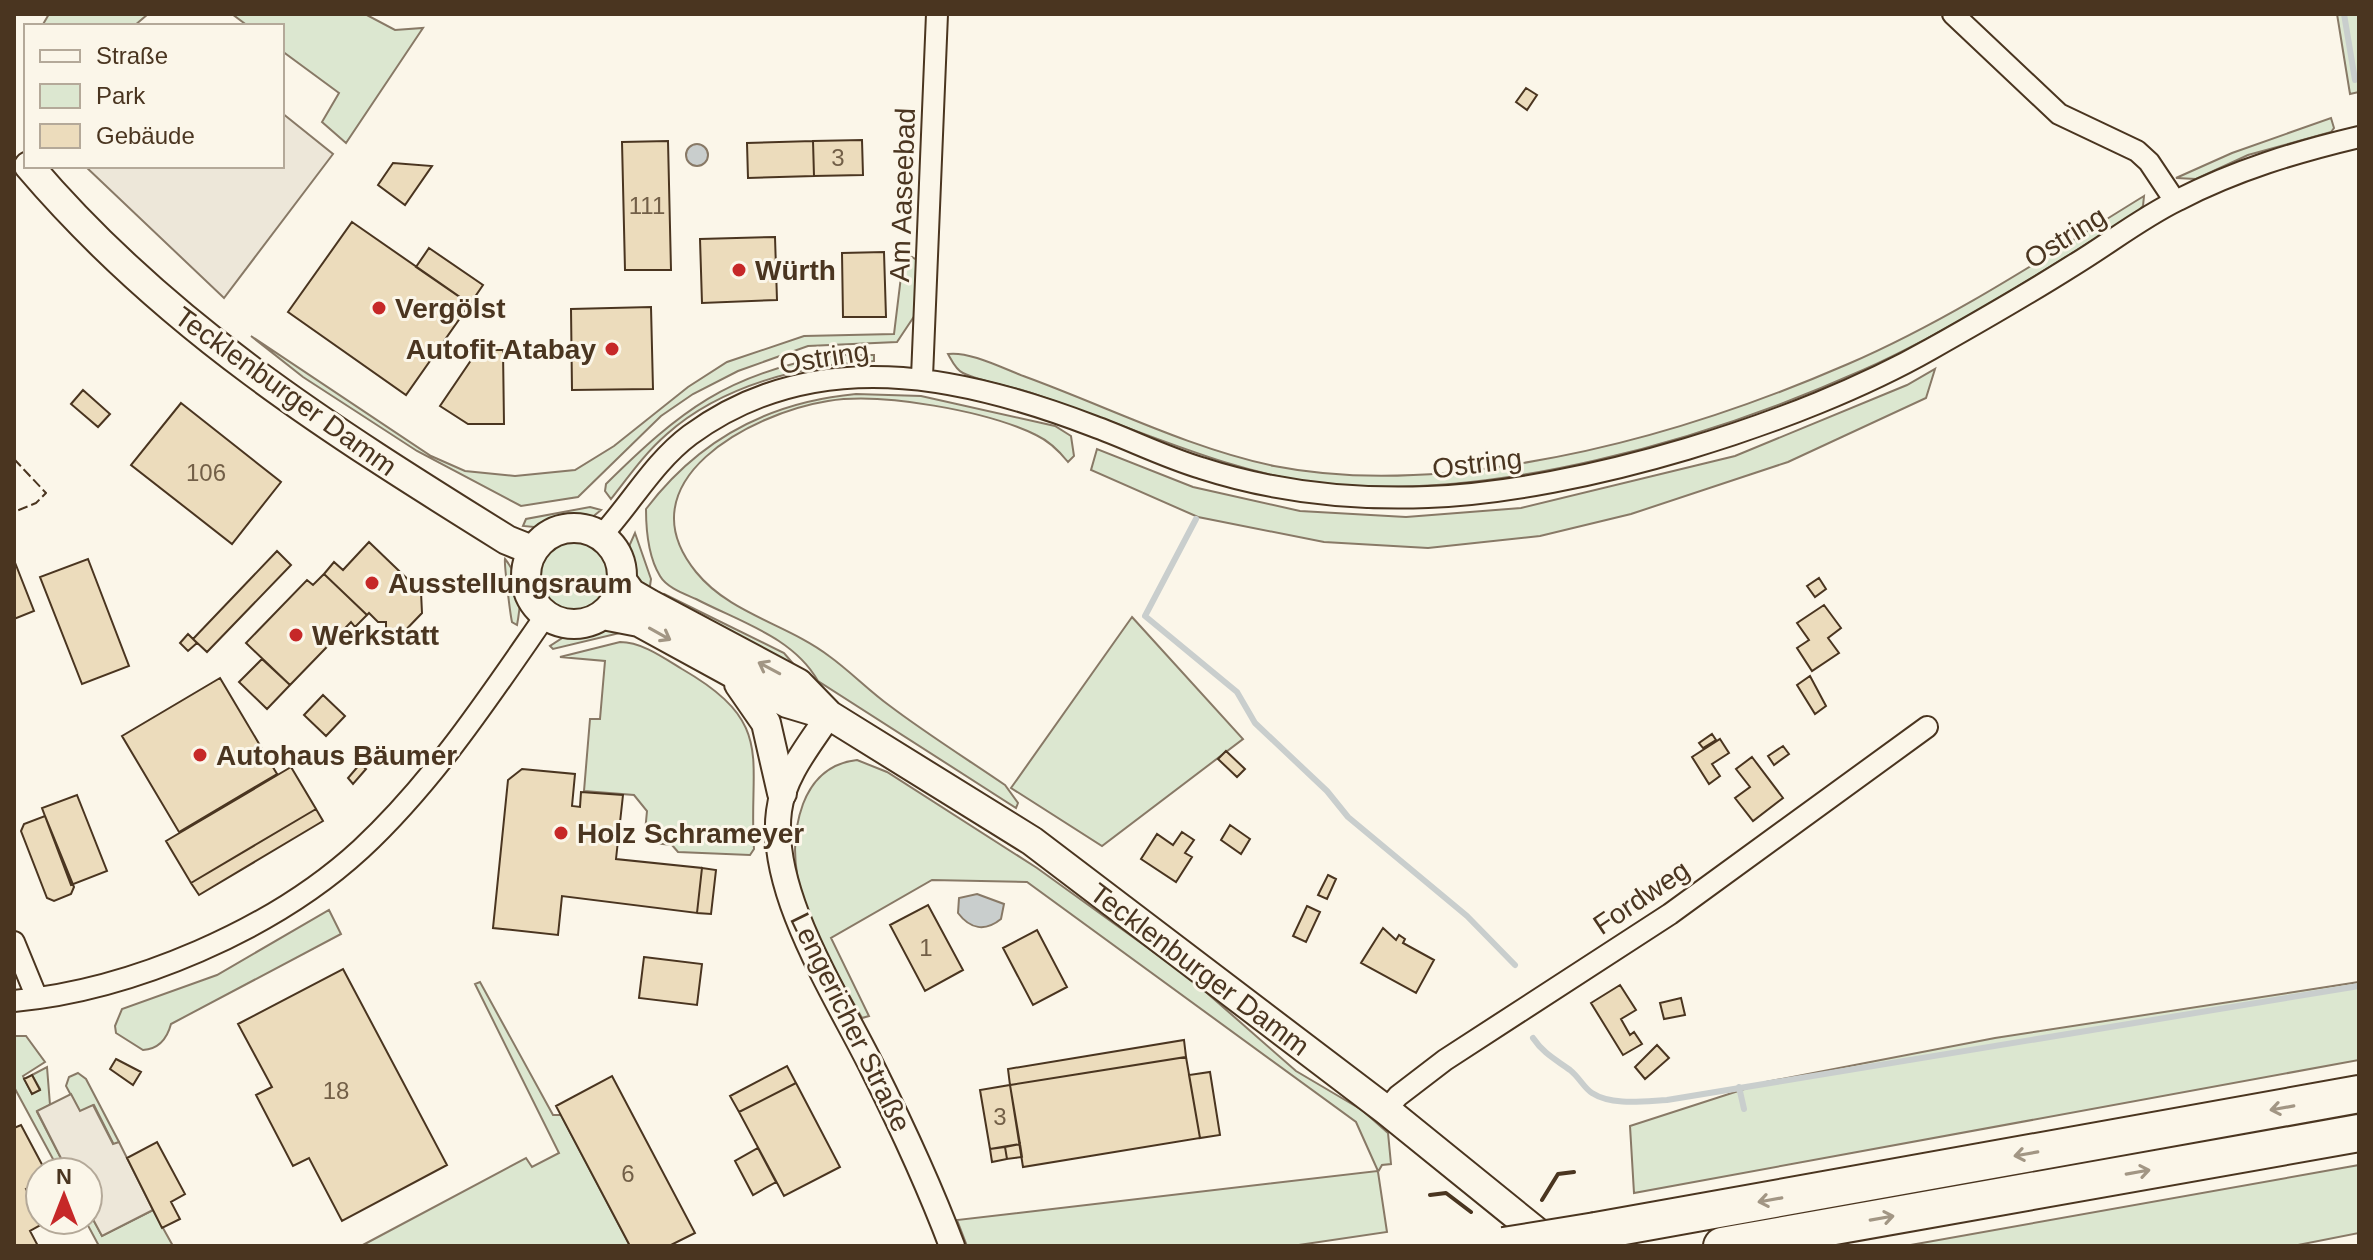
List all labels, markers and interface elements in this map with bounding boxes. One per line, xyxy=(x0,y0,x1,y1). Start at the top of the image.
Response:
legend xyxy=(24,24,284,168)
text: Straße xyxy=(96,42,168,69)
text: Park xyxy=(96,82,146,109)
street label: Am Aaseebad xyxy=(884,107,921,283)
text: Gebäude xyxy=(96,122,195,149)
house number: 3 xyxy=(831,144,845,171)
house number: 111 xyxy=(629,192,665,219)
street label: Ostring xyxy=(2019,200,2112,274)
place label: Würth xyxy=(755,255,836,286)
marker: Würth xyxy=(730,261,748,279)
place label: Vergölst xyxy=(395,293,505,324)
marker: Vergölst xyxy=(370,299,388,317)
street label: Tecklenburger Damm xyxy=(169,301,402,482)
place label: Autofit Atabay xyxy=(406,334,596,365)
street label: Ostring xyxy=(777,335,871,380)
marker: Autofit Atabay xyxy=(603,340,621,358)
street label: Ostring xyxy=(1430,443,1524,484)
house number: 106 xyxy=(186,459,226,486)
place label: Ausstellungsraum xyxy=(388,568,632,599)
marker: Ausstellungsraum xyxy=(363,574,381,592)
place label: Werkstatt xyxy=(312,620,439,651)
marker: Werkstatt xyxy=(287,626,305,644)
one-way arrow xyxy=(648,626,672,642)
one-way arrow xyxy=(757,659,781,675)
place label: Autohaus Bäumer xyxy=(216,740,457,771)
marker: Autohaus Bäumer xyxy=(191,746,209,764)
place label: Holz Schrameyer xyxy=(577,818,804,849)
marker: Holz Schrameyer xyxy=(552,824,570,842)
street label: Fordweg xyxy=(1587,854,1695,941)
street label: Tecklenburger Damm xyxy=(1084,877,1315,1062)
street label: Lengericher Straße xyxy=(784,908,917,1137)
house number: 1 xyxy=(919,934,933,961)
house number: 18 xyxy=(323,1077,349,1104)
one-way arrow xyxy=(2270,1101,2295,1116)
house number: 3 xyxy=(993,1103,1007,1130)
one-way arrow xyxy=(2014,1147,2040,1162)
north arrow xyxy=(24,1156,104,1236)
house number: 6 xyxy=(621,1160,635,1187)
text: N xyxy=(56,1164,72,1189)
one-way arrow xyxy=(2124,1164,2150,1179)
one-way arrow xyxy=(1758,1193,1784,1208)
one-way arrow xyxy=(1868,1209,1894,1224)

